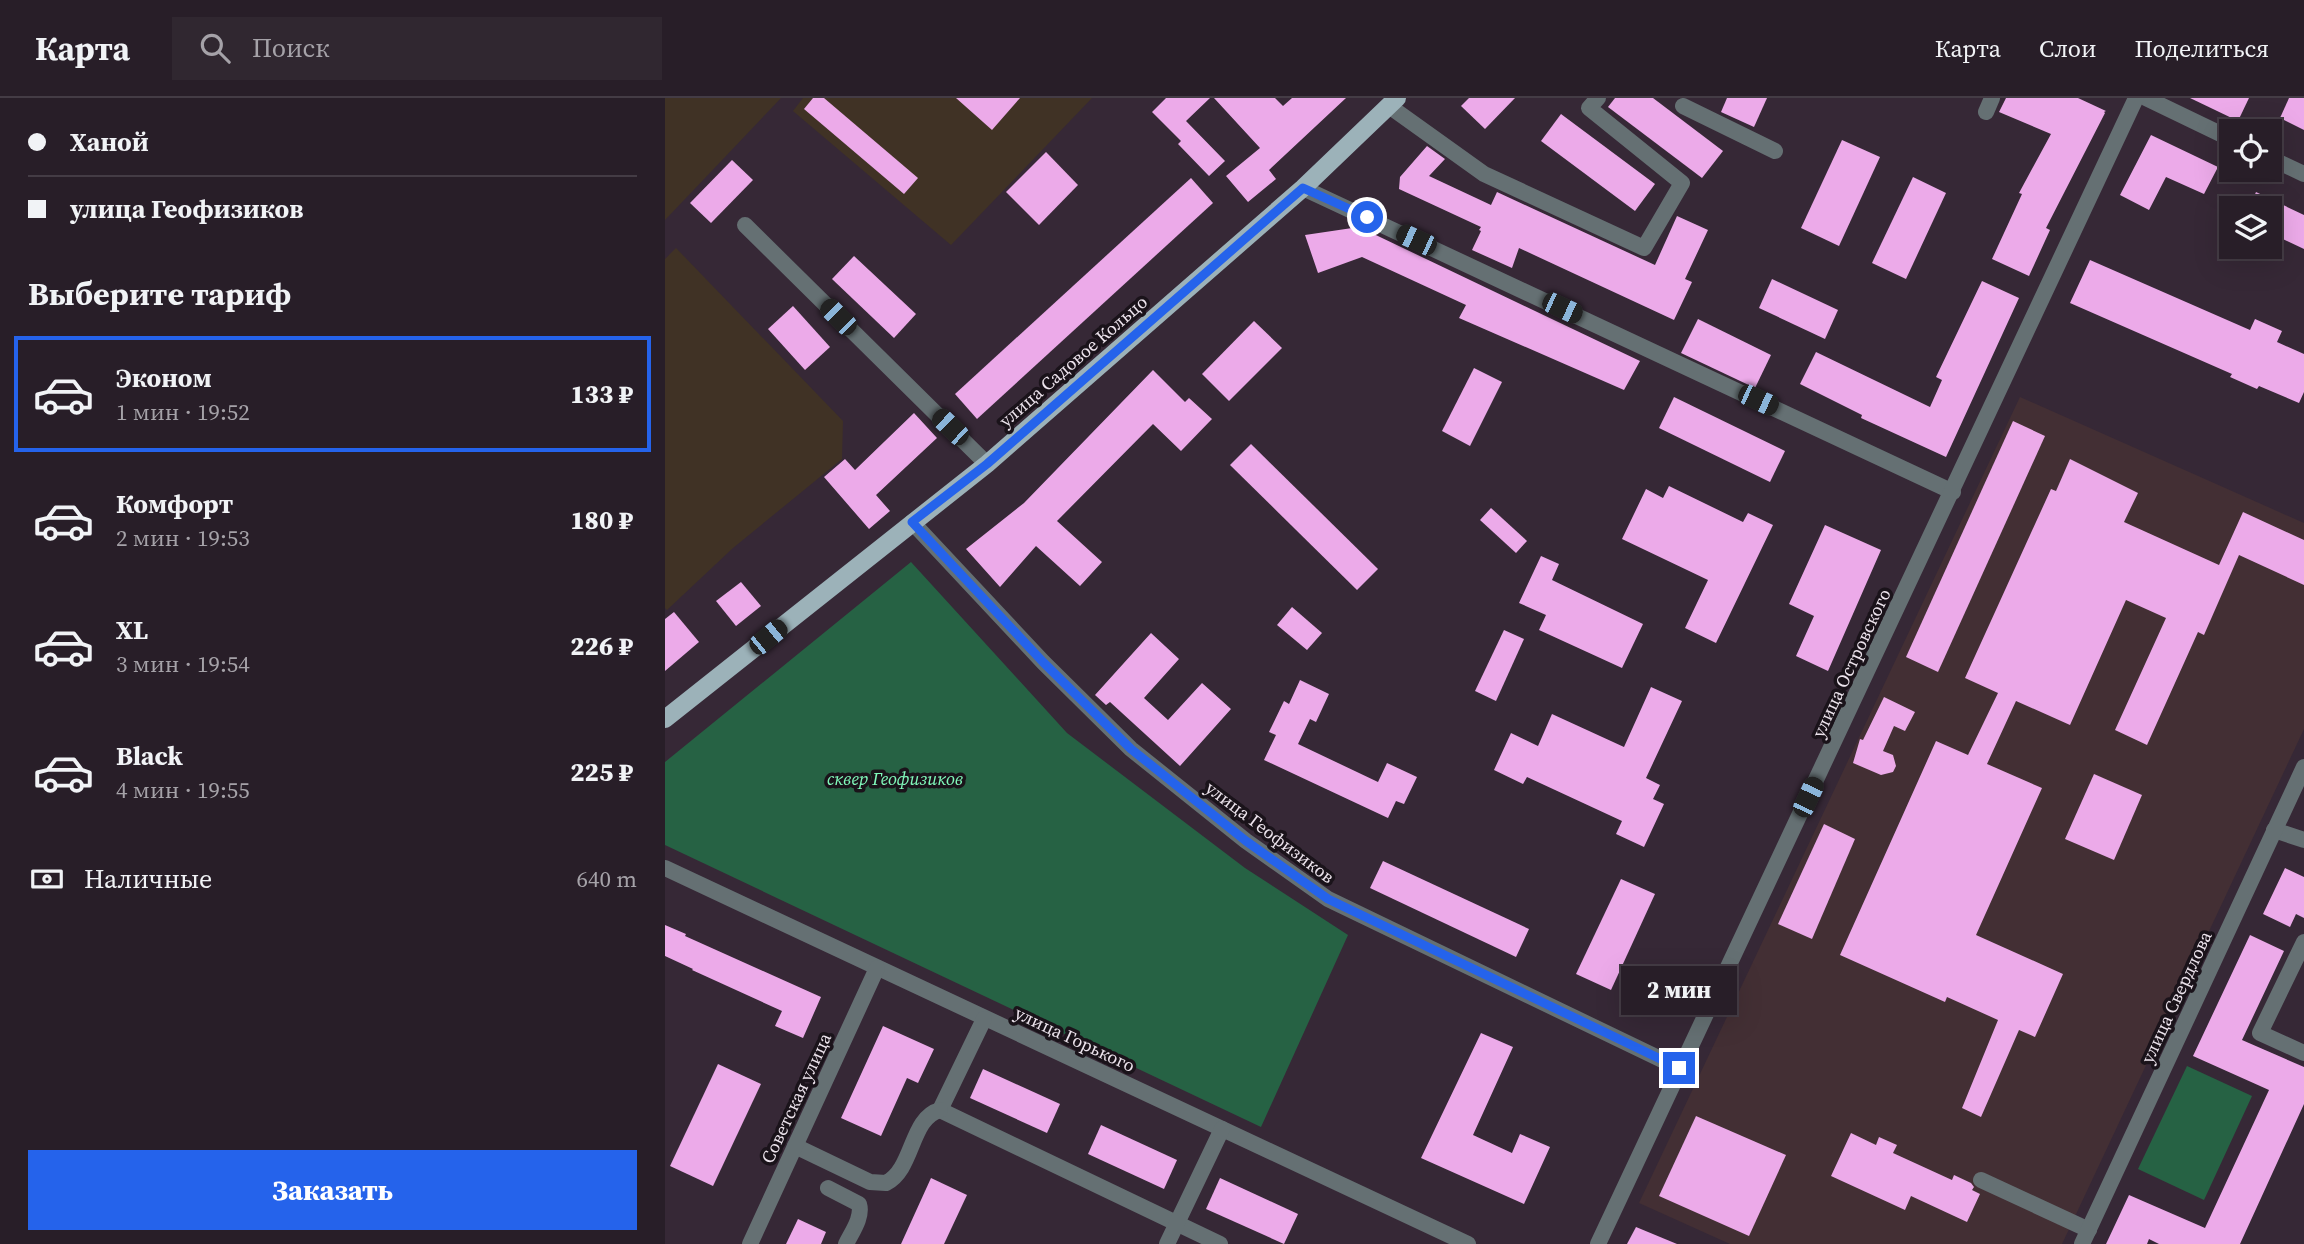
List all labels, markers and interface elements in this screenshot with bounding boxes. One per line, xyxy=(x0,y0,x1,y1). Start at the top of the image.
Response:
search box xyxy=(172,17,662,80)
text: Карта xyxy=(35,26,130,71)
icon: search xyxy=(196,29,234,67)
text: Поиск xyxy=(252,30,330,66)
text: Карта xyxy=(1935,32,2001,65)
text: Слои xyxy=(2039,32,2096,65)
text: Поделиться xyxy=(2134,32,2269,65)
map controls xyxy=(2219,119,2282,259)
button: locate xyxy=(2219,119,2282,182)
text: Ханой xyxy=(70,124,149,160)
text: улица Геофизиков xyxy=(70,191,303,227)
button: layers xyxy=(2219,196,2282,259)
route start xyxy=(1351,201,1383,233)
car xyxy=(1393,222,1440,258)
text: Выберите тариф xyxy=(28,272,291,316)
street label: улица Садовое Кольцо xyxy=(993,289,1153,433)
car xyxy=(1539,290,1586,326)
car xyxy=(816,295,861,339)
text: Эконом xyxy=(116,360,212,396)
icon: car xyxy=(32,363,95,426)
text: 133 ₽ xyxy=(570,376,633,412)
car xyxy=(1735,382,1782,418)
text: 1 мин · 19:52 xyxy=(116,396,250,428)
car xyxy=(928,405,973,449)
text: Комфорт xyxy=(116,486,233,522)
icon: car xyxy=(32,489,95,552)
text: 180 ₽ xyxy=(570,502,633,538)
text: 2 мин · 19:53 xyxy=(116,522,250,554)
street label: улица Островского xyxy=(1805,584,1897,742)
text: XL xyxy=(116,612,148,648)
icon: car xyxy=(32,615,95,678)
car xyxy=(746,616,791,658)
text: 226 ₽ xyxy=(570,628,633,664)
text: 3 мин · 19:54 xyxy=(116,648,250,680)
text: Black xyxy=(116,738,183,774)
icon: car xyxy=(32,741,95,804)
text: 225 ₽ xyxy=(570,754,633,790)
park label: cквер Геофизиков xyxy=(827,766,963,791)
text: 4 мин · 19:55 xyxy=(116,774,250,806)
car xyxy=(1790,774,1827,820)
street label: улица Геофизиков xyxy=(1200,775,1340,889)
icon: cash xyxy=(28,860,66,898)
text: Наличные xyxy=(84,861,212,897)
text: 640 m xyxy=(576,863,637,895)
street label: улица Свердлова xyxy=(2134,926,2218,1067)
callout: 2 мин xyxy=(1621,967,1737,1016)
text: 2 мин xyxy=(1647,974,1711,1006)
street label: улица Горького xyxy=(1011,1000,1139,1078)
street label: Советская улица xyxy=(755,1028,838,1167)
route end xyxy=(1663,1052,1695,1084)
button: Заказать xyxy=(28,1150,637,1230)

